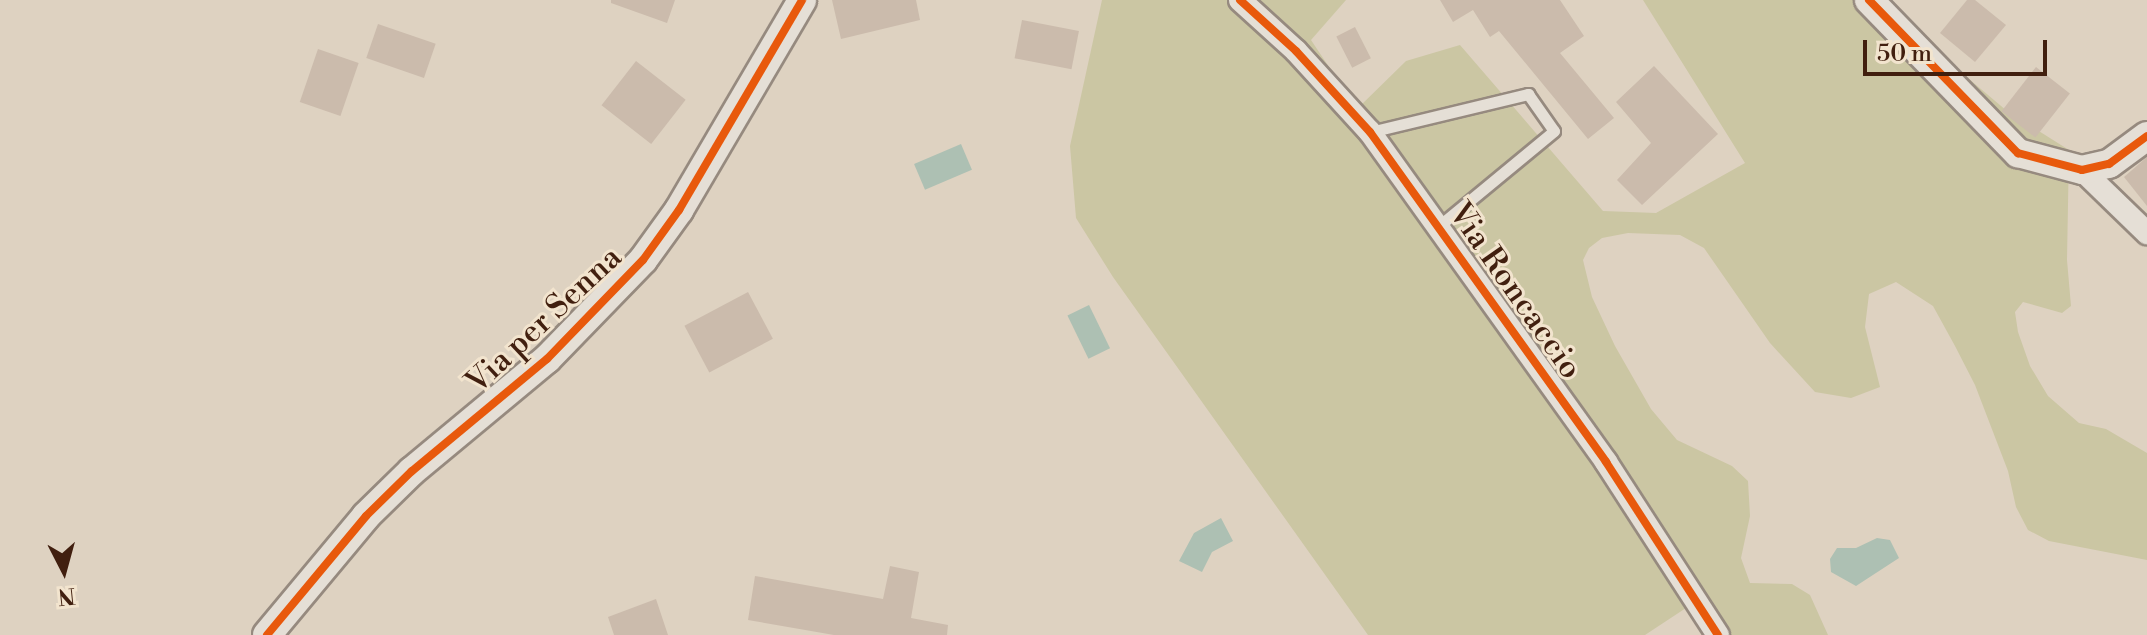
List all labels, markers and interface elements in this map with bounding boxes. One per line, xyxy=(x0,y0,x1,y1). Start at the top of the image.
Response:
scale bar xyxy=(1867,24,2051,74)
text: 50 m xyxy=(1877,39,1932,69)
street label: Via Roncaccio xyxy=(1440,195,1590,387)
street label: Via per Senna xyxy=(458,238,630,402)
north arrow xyxy=(24,531,104,611)
text: N xyxy=(56,581,77,610)

